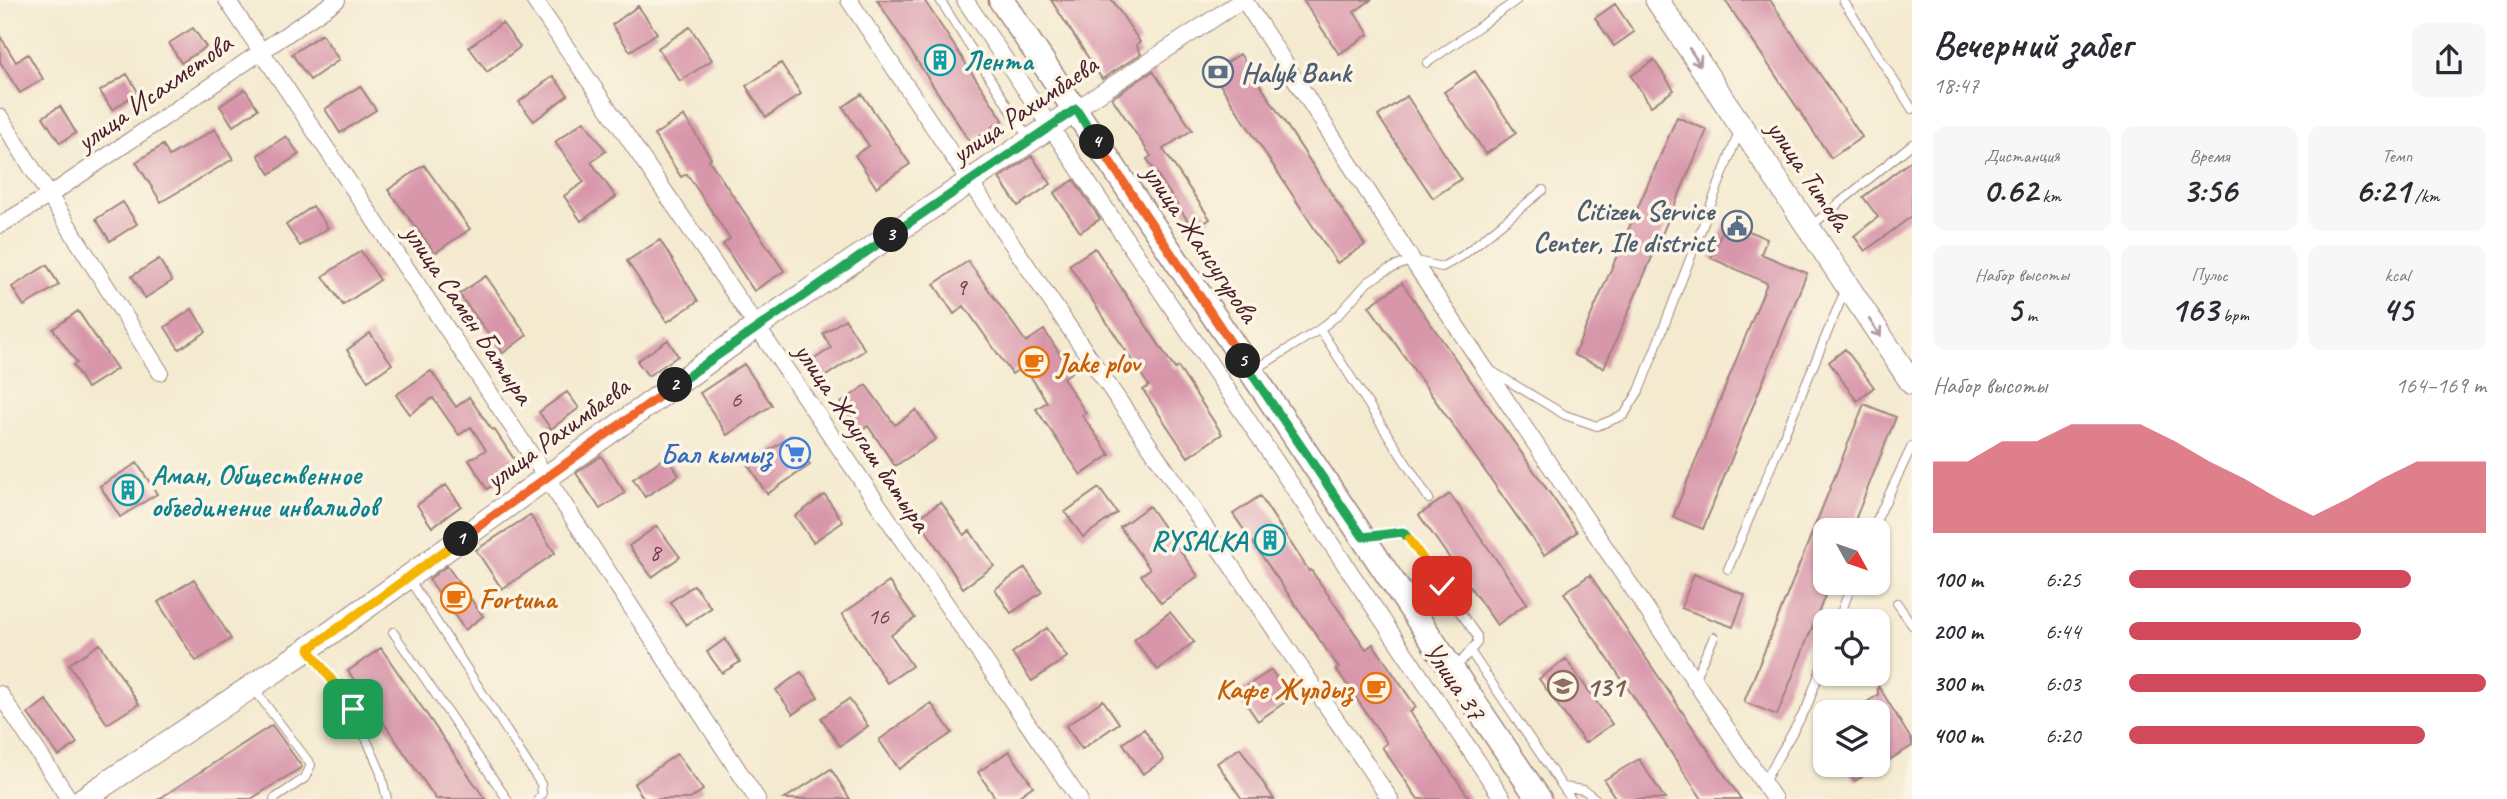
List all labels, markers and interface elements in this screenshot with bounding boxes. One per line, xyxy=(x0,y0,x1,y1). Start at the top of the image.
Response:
text: Вечерний забег xyxy=(1933,21,2132,68)
button: share xyxy=(2412,23,2486,97)
street label: улица Исахметова xyxy=(68,24,240,160)
building icon: Лента xyxy=(923,43,957,77)
place label: Лента xyxy=(963,43,1035,78)
street label: улица Рахимбаева xyxy=(942,46,1105,172)
one-way arrow xyxy=(1688,47,1702,66)
bank icon: Halyk Bank xyxy=(1201,55,1235,89)
place label: Halyk Bank xyxy=(1241,55,1353,91)
text: 18:47 xyxy=(1933,71,1979,100)
street label: улица Титова xyxy=(1758,111,1860,239)
pin: 4 xyxy=(1080,124,1114,160)
text: 4 xyxy=(1092,129,1101,153)
text: Дистанция xyxy=(1984,144,2060,168)
text: Время xyxy=(2189,144,2230,168)
text: Темп xyxy=(2382,144,2412,168)
street label: улица Жансугурова xyxy=(1134,155,1268,330)
text: 0.62 xyxy=(1983,168,2038,213)
text: 3:56 xyxy=(2182,168,2237,213)
text: 6:21 xyxy=(2355,168,2410,213)
text: km xyxy=(2038,184,2061,208)
text: /km xyxy=(2410,184,2439,208)
place label: Citizen Service Center, Ile district xyxy=(1533,193,1717,260)
public building icon: Citizen Service Center, Ile district xyxy=(1720,209,1754,243)
street label: улица Самен Батыра xyxy=(395,216,543,412)
pin: 3 xyxy=(874,218,908,252)
text: 3 xyxy=(886,222,895,246)
text: Набор высоты xyxy=(1975,263,2069,287)
text: Пульс xyxy=(2191,263,2228,287)
text: kcal xyxy=(2385,263,2410,287)
house number: 9 xyxy=(956,272,969,302)
text: 5 xyxy=(2007,287,2022,332)
text: 163 xyxy=(2170,287,2218,332)
text: 45 xyxy=(2382,287,2413,332)
text: m xyxy=(2022,303,2037,327)
text: bpm xyxy=(2218,303,2249,327)
one-way arrow xyxy=(1868,318,1883,337)
street label: улица Жаугаш батыра xyxy=(786,334,940,540)
pin: 5 xyxy=(1226,344,1260,378)
cafe icon: Jake plov xyxy=(1017,345,1051,379)
place label: Jake plov xyxy=(1055,345,1142,380)
text: 5 xyxy=(1238,348,1247,372)
street label: улица Рахимбаева xyxy=(477,368,637,498)
pin: 2 xyxy=(658,368,692,402)
text: Набор высоты xyxy=(1933,371,2047,400)
text: 164–169 m xyxy=(2395,371,2486,400)
text: 2 xyxy=(670,372,679,396)
house number: 6 xyxy=(731,384,743,414)
place label: Бал кымыз xyxy=(660,436,774,472)
supermarket icon: Бал кымыз xyxy=(778,436,812,470)
place label: Аман, Общественное объединение инвалидов xyxy=(151,457,383,524)
building icon: Аман, Общественное объединение инвалидов xyxy=(111,473,145,507)
north arrow xyxy=(1813,518,1890,595)
map controls xyxy=(1813,518,1890,777)
pin: 1 xyxy=(444,522,478,556)
place label: RYSALKA xyxy=(1151,523,1249,558)
building icon: RYSALKA xyxy=(1253,523,1287,557)
text: 1 xyxy=(456,526,465,550)
house number: 8 xyxy=(650,537,663,567)
pin xyxy=(1412,556,1472,616)
text: 100 m xyxy=(1933,565,1983,594)
text: 6:25 xyxy=(2045,565,2081,594)
icon: check xyxy=(1423,567,1461,605)
cafe icon: Fortuna xyxy=(439,581,473,615)
place label: Fortuna xyxy=(479,581,558,616)
house number: 16 xyxy=(867,601,890,631)
button: locate xyxy=(1813,609,1890,686)
text: 200 m xyxy=(1933,617,1983,646)
text: 6:44 xyxy=(2045,617,2081,646)
street label: Улица 37 xyxy=(1416,635,1495,728)
school or university icon: 131 xyxy=(1546,669,1580,703)
place label: 131 xyxy=(1586,669,1627,704)
text: 300 m xyxy=(1933,669,1983,698)
text: 6:03 xyxy=(2045,669,2081,698)
place label: Кафе Жулдыз xyxy=(1216,671,1355,707)
cafe icon: Кафе Жулдыз xyxy=(1359,671,1393,705)
pin xyxy=(323,679,383,739)
icon: arrive xyxy=(334,690,372,728)
button: layers xyxy=(1813,700,1890,777)
text: 400 m xyxy=(1933,721,1983,750)
text: 6:20 xyxy=(2045,721,2081,750)

